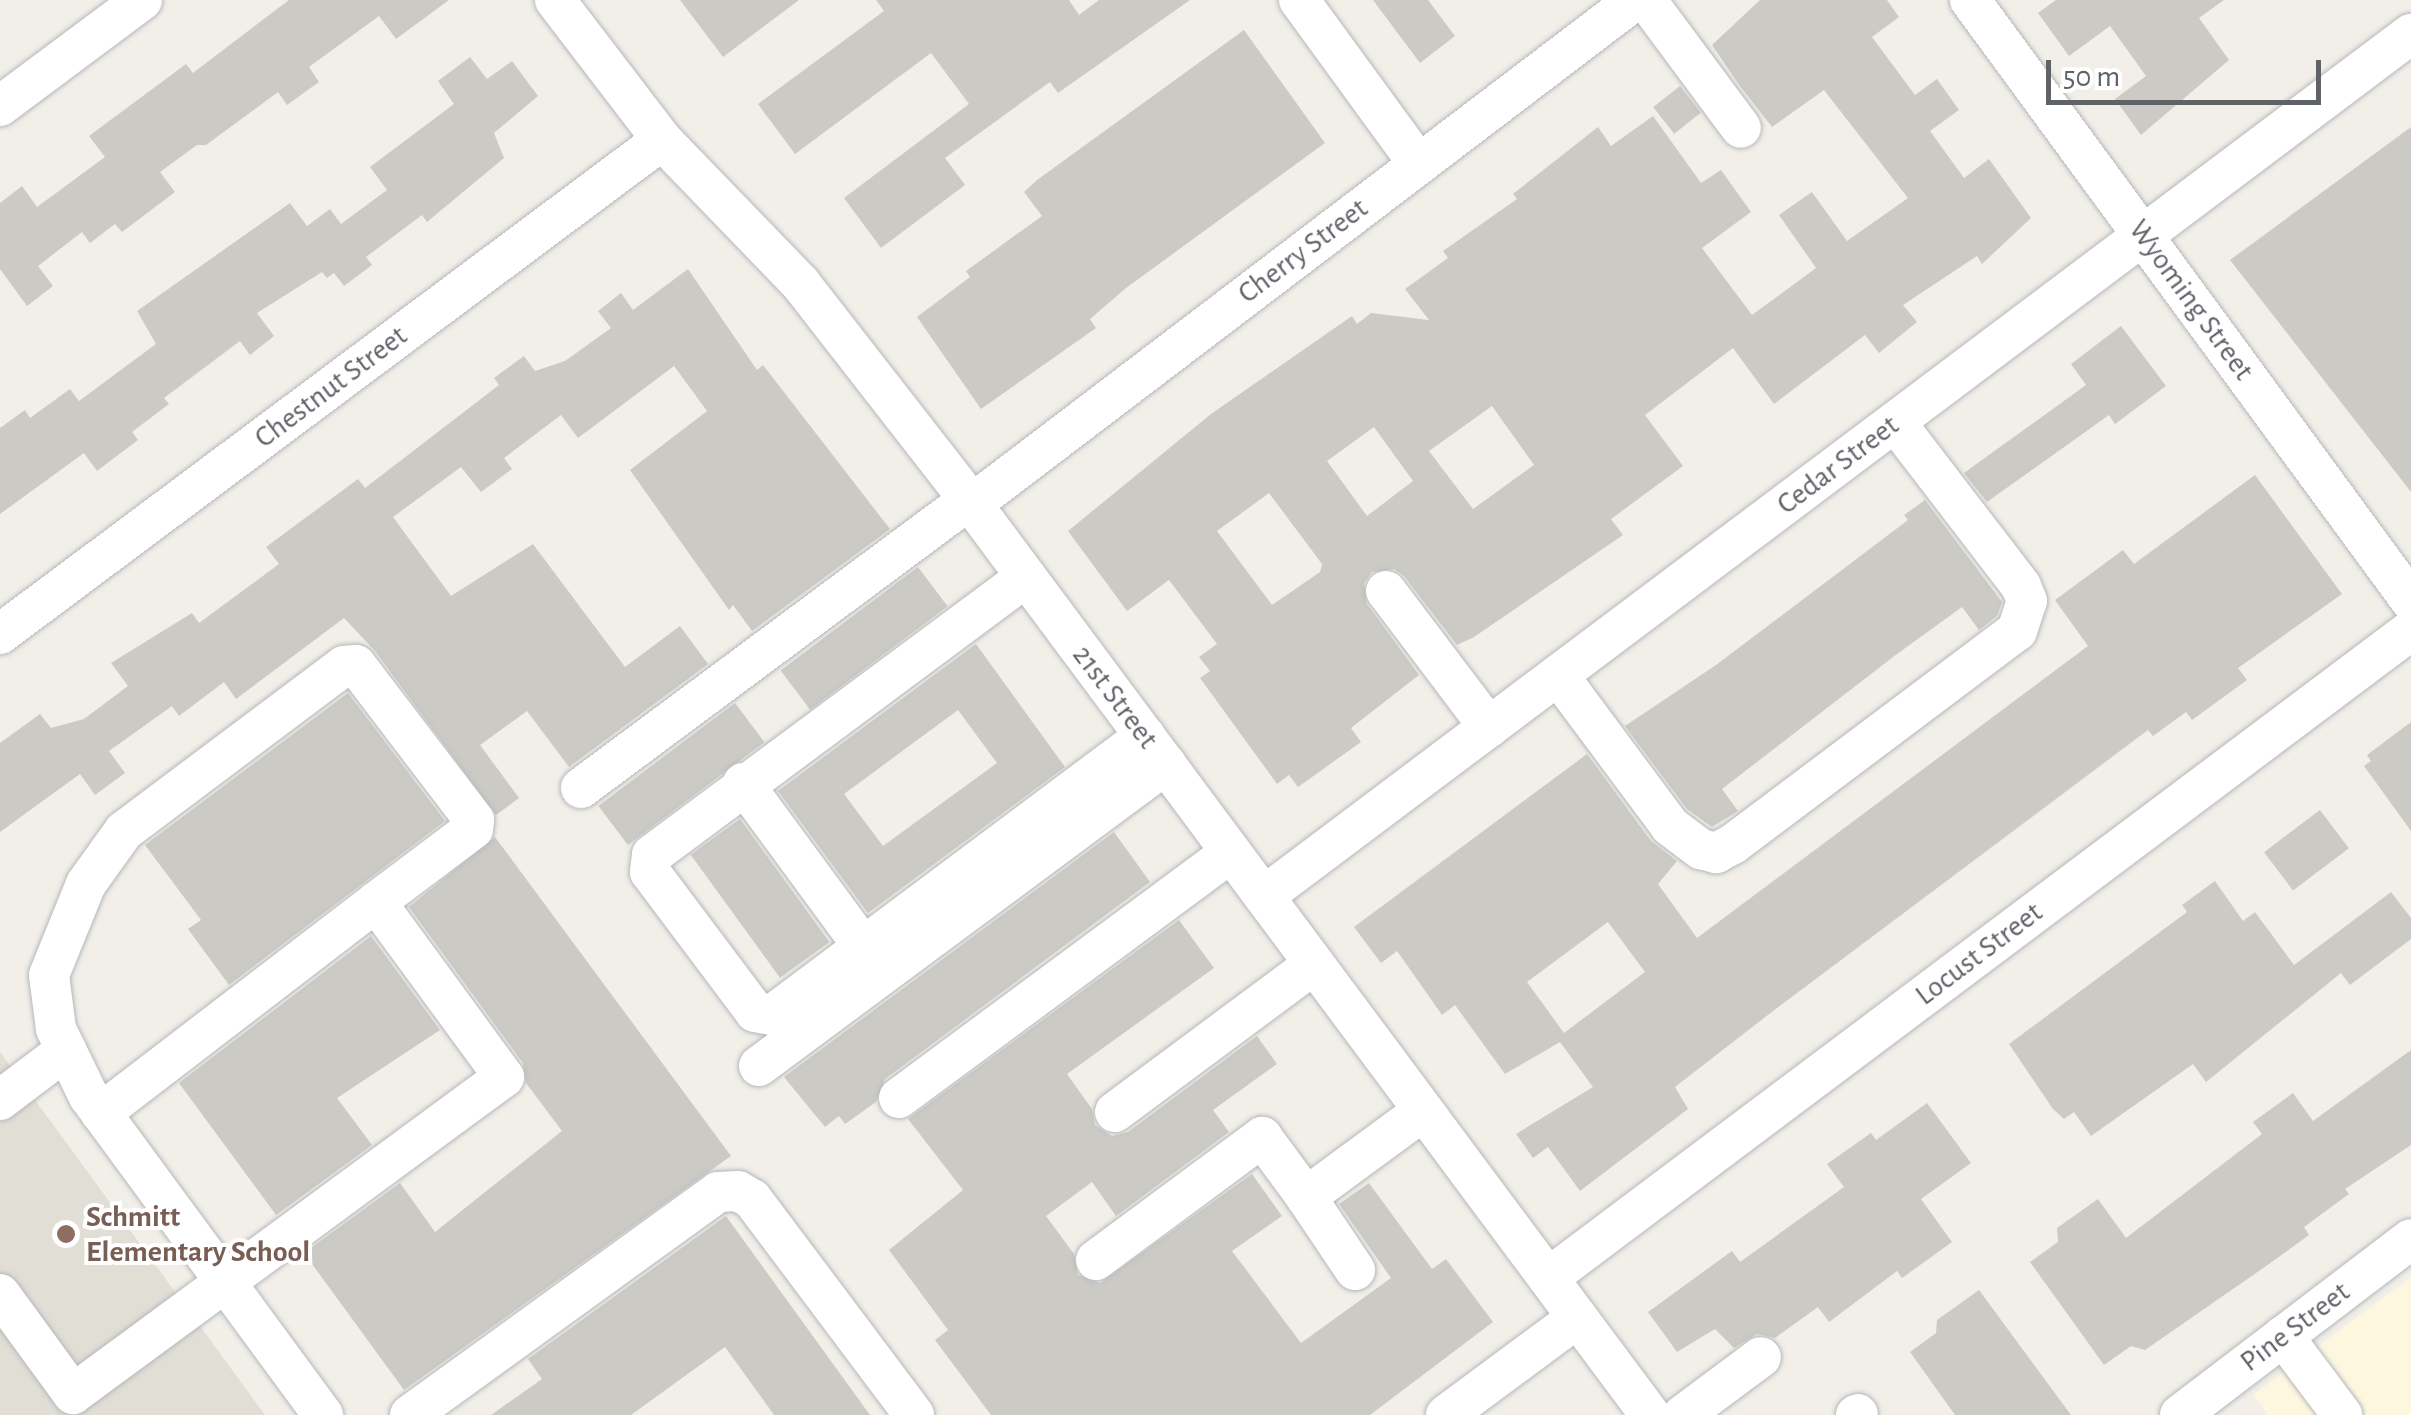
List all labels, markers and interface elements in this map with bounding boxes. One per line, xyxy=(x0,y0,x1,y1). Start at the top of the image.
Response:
scale bar xyxy=(2051,40,2326,102)
text: 50 m xyxy=(2063,62,2120,92)
street label: Cherry Street xyxy=(1231,191,1375,311)
street label: Wyoming Street xyxy=(2121,213,2261,387)
street label: Chestnut Street xyxy=(248,318,414,456)
street label: Cedar Street xyxy=(1770,408,1906,522)
street label: 21st Street xyxy=(1064,638,1166,756)
street label: Locust Street xyxy=(1908,895,2050,1013)
place label: Schmitt Elementary School xyxy=(86,1199,310,1270)
marker: Schmitt Elementary School xyxy=(55,1223,77,1245)
street label: Pine Street xyxy=(2233,1274,2357,1380)

